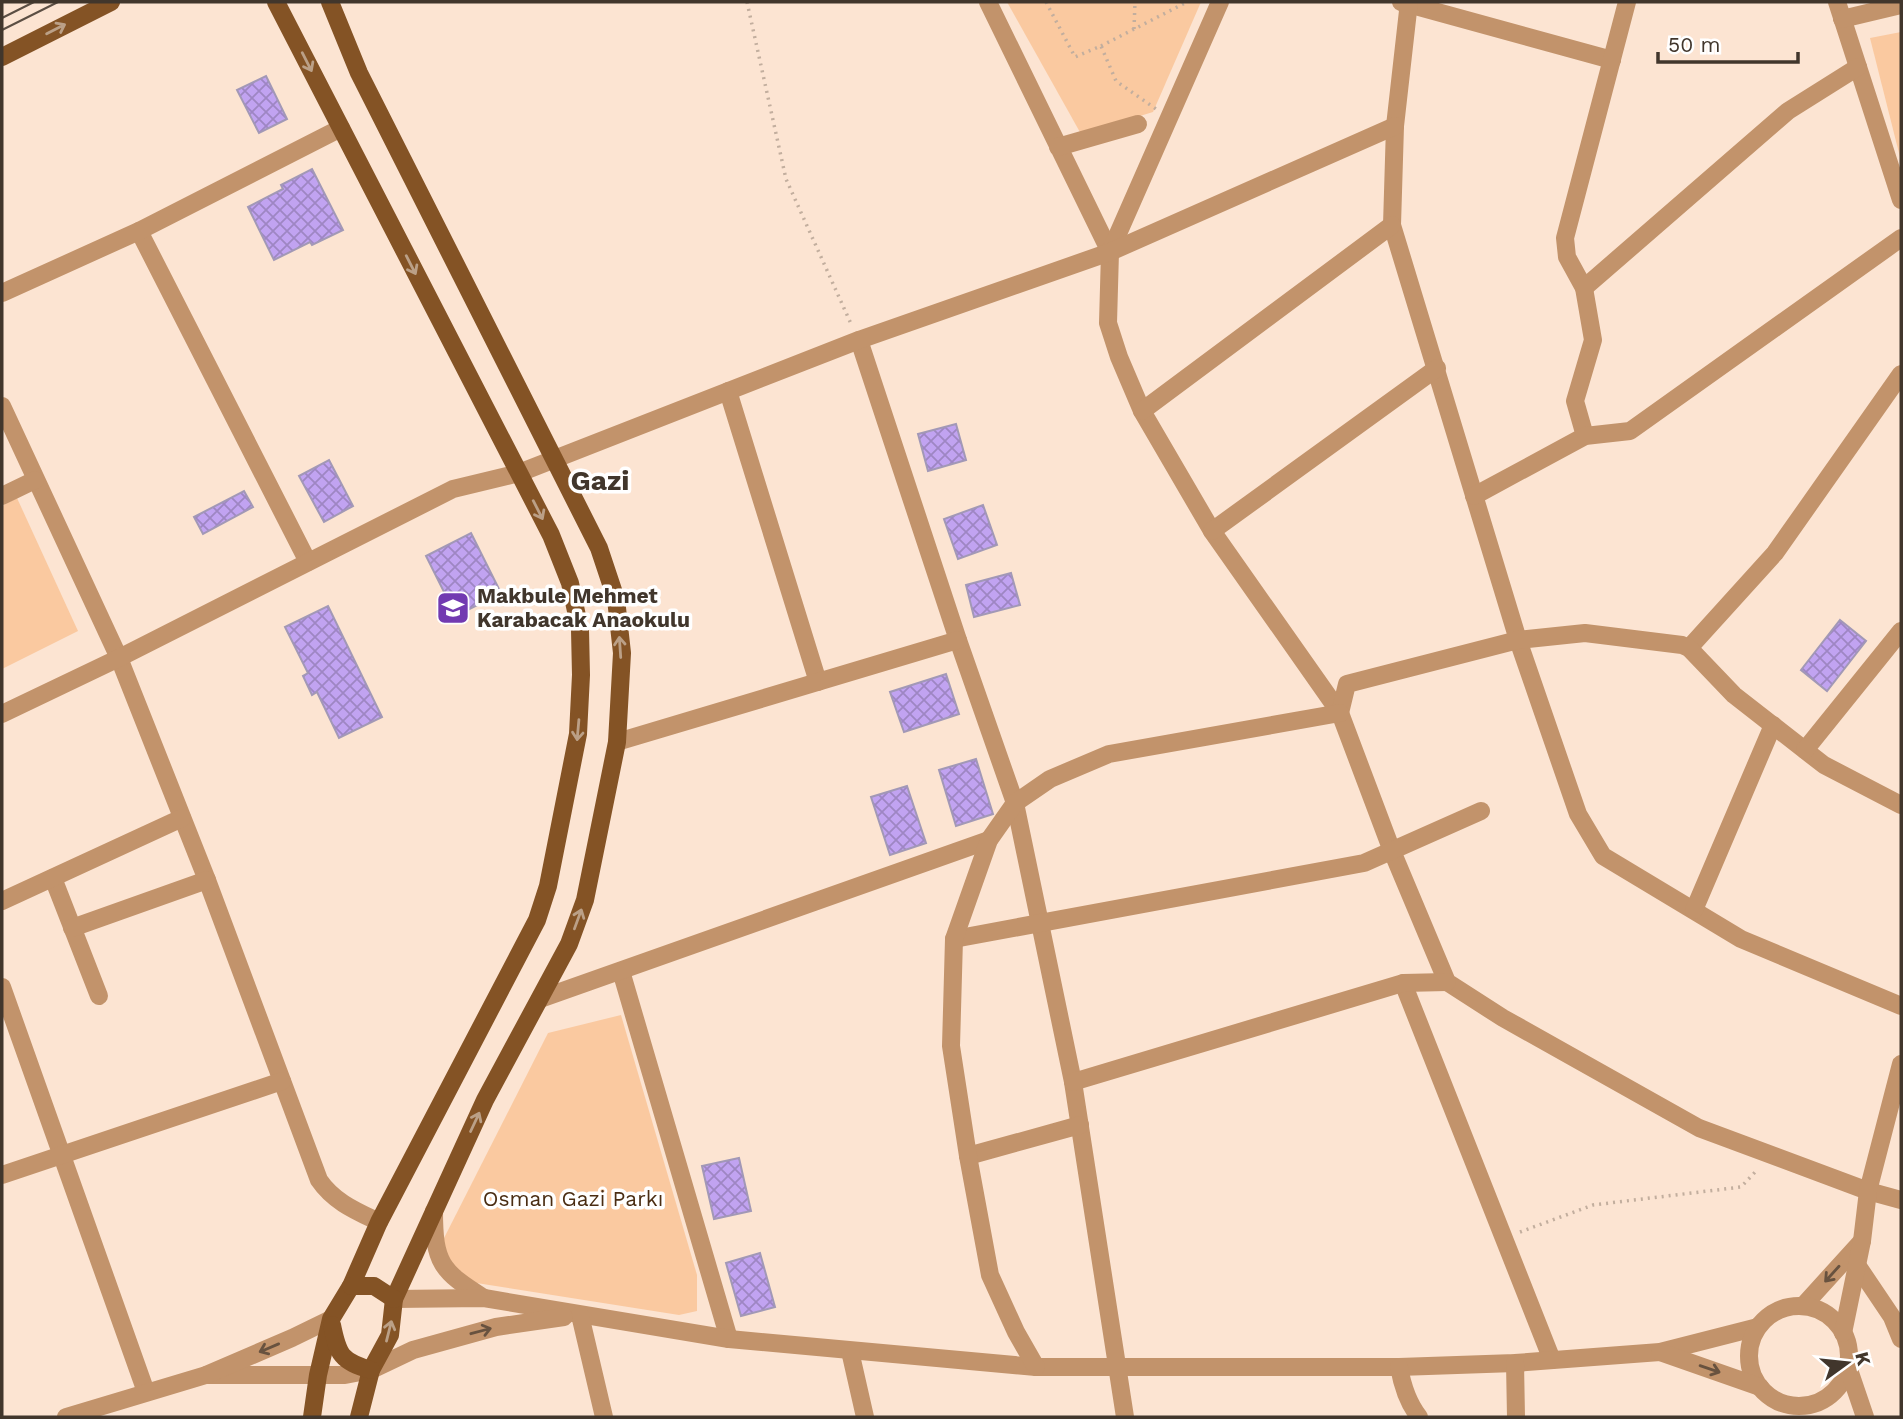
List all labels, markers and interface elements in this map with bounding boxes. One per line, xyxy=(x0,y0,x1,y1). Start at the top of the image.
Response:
scale bar xyxy=(1658,21,1798,65)
one-way arrow xyxy=(45,22,66,36)
text: 50 m xyxy=(1668,32,1720,57)
one-way arrow xyxy=(300,52,314,72)
one-way arrow xyxy=(405,254,419,274)
district label: Gazi xyxy=(570,464,630,497)
one-way arrow xyxy=(532,499,546,520)
place label: Makbule Mehmet Karabacak Anaokulu xyxy=(477,583,690,632)
school or university icon: Makbule Mehmet Karabacak Anaokulu xyxy=(434,589,472,627)
one-way arrow xyxy=(614,636,627,659)
one-way arrow xyxy=(571,718,584,741)
one-way arrow xyxy=(573,908,586,930)
one-way arrow xyxy=(470,1111,483,1132)
park label: Osman Gazi Parkı xyxy=(483,1186,663,1211)
one-way arrow xyxy=(1825,1264,1841,1282)
one-way arrow xyxy=(383,1320,396,1342)
one-way arrow xyxy=(469,1324,491,1337)
north arrow xyxy=(1812,1328,1882,1398)
one-way arrow xyxy=(259,1342,280,1355)
text: K xyxy=(1850,1349,1876,1368)
one-way arrow xyxy=(1698,1364,1720,1377)

